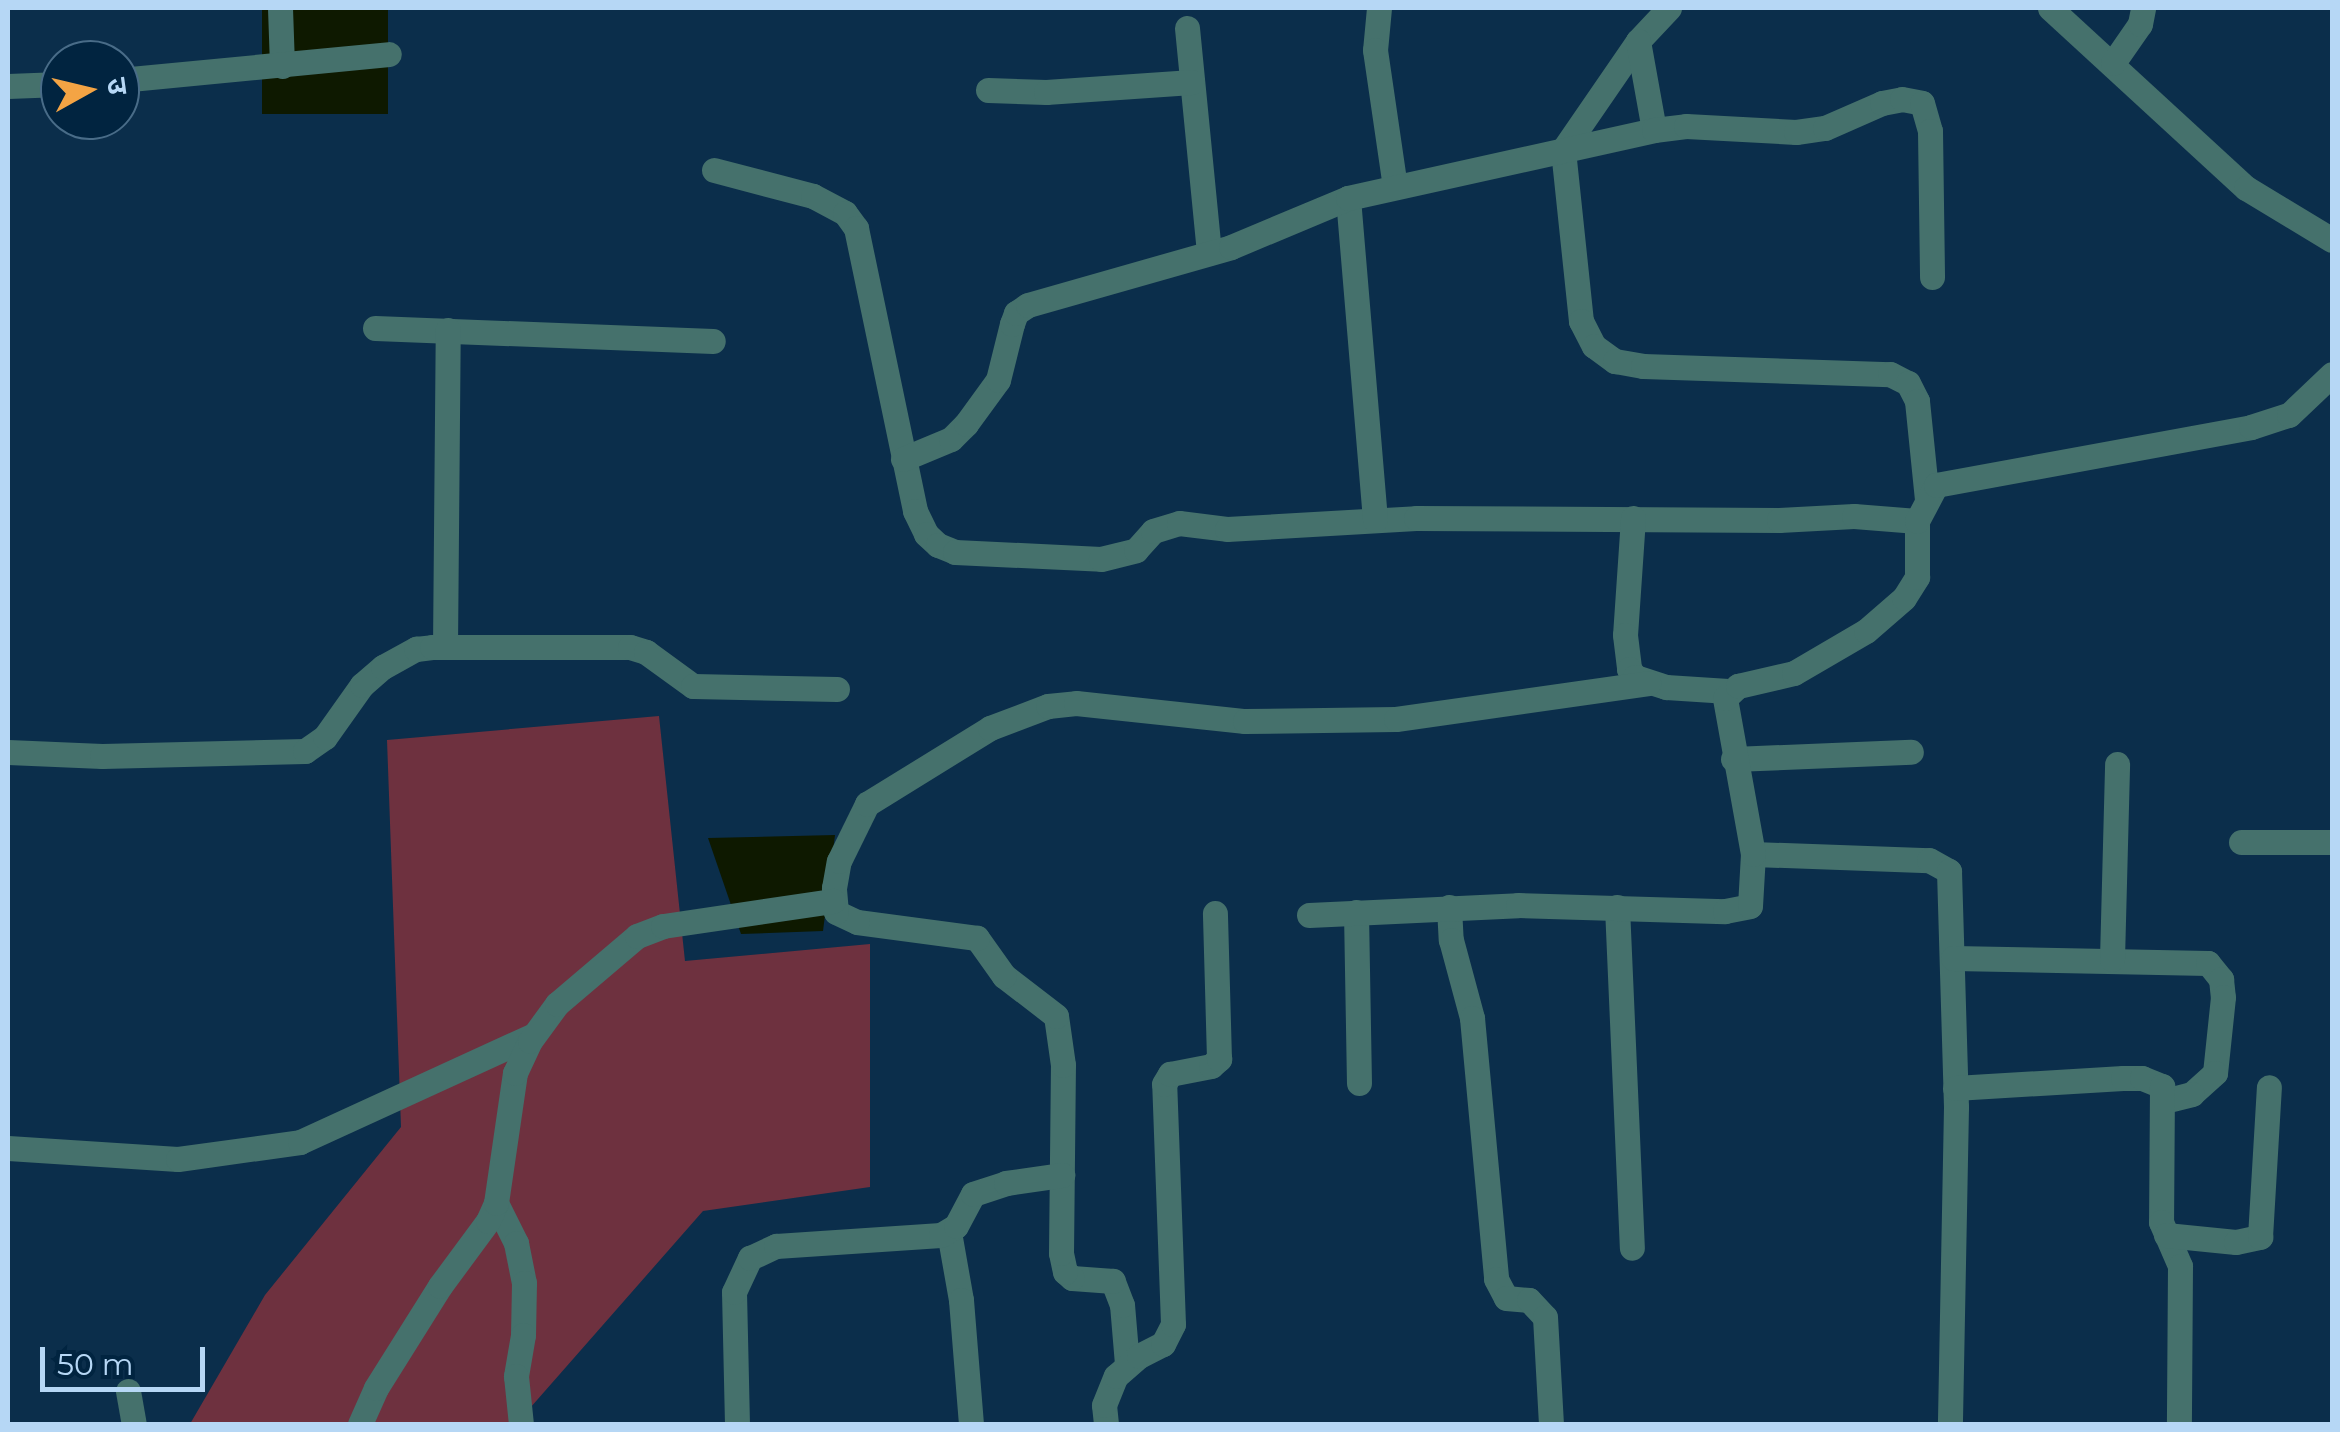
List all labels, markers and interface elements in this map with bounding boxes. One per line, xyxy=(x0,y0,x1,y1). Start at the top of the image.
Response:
north arrow xyxy=(40,40,140,140)
text: उ xyxy=(100,76,136,97)
scale bar xyxy=(45,1327,210,1389)
text: 50 m xyxy=(57,1346,134,1383)

